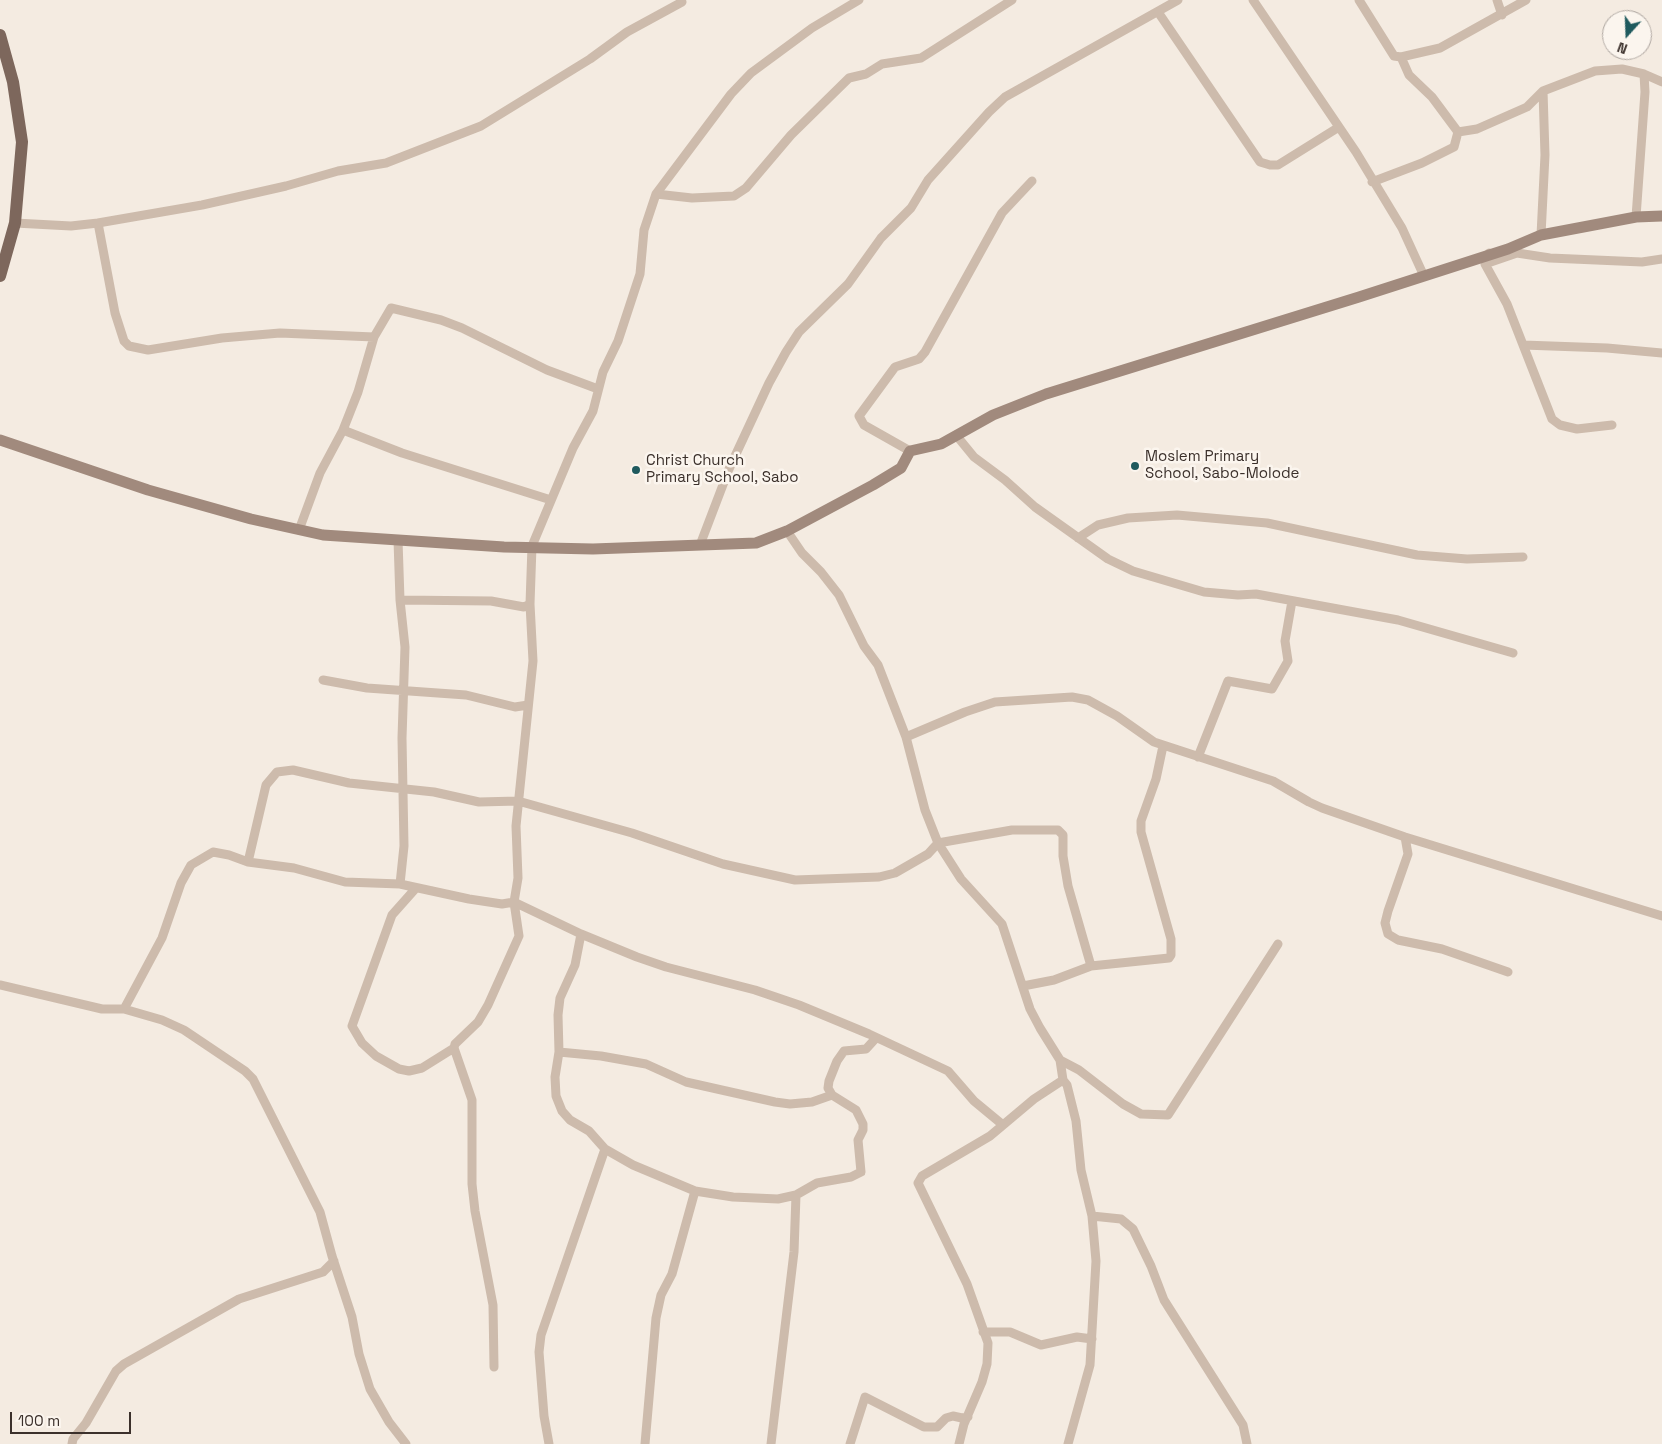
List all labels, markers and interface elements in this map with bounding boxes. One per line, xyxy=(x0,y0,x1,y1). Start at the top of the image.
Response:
north arrow xyxy=(1602,10,1652,60)
text: N xyxy=(1615,38,1630,58)
place label: Moslem Primary School, Sabo-Molode xyxy=(1145,448,1299,483)
place label: Christ Church Primary School, Sabo xyxy=(646,452,799,487)
marker: Moslem Primary School, Sabo-Molode xyxy=(1129,460,1141,472)
marker: Christ Church Primary School, Sabo xyxy=(630,464,642,476)
scale bar xyxy=(12,1402,134,1434)
text: 100 m xyxy=(18,1411,60,1430)

